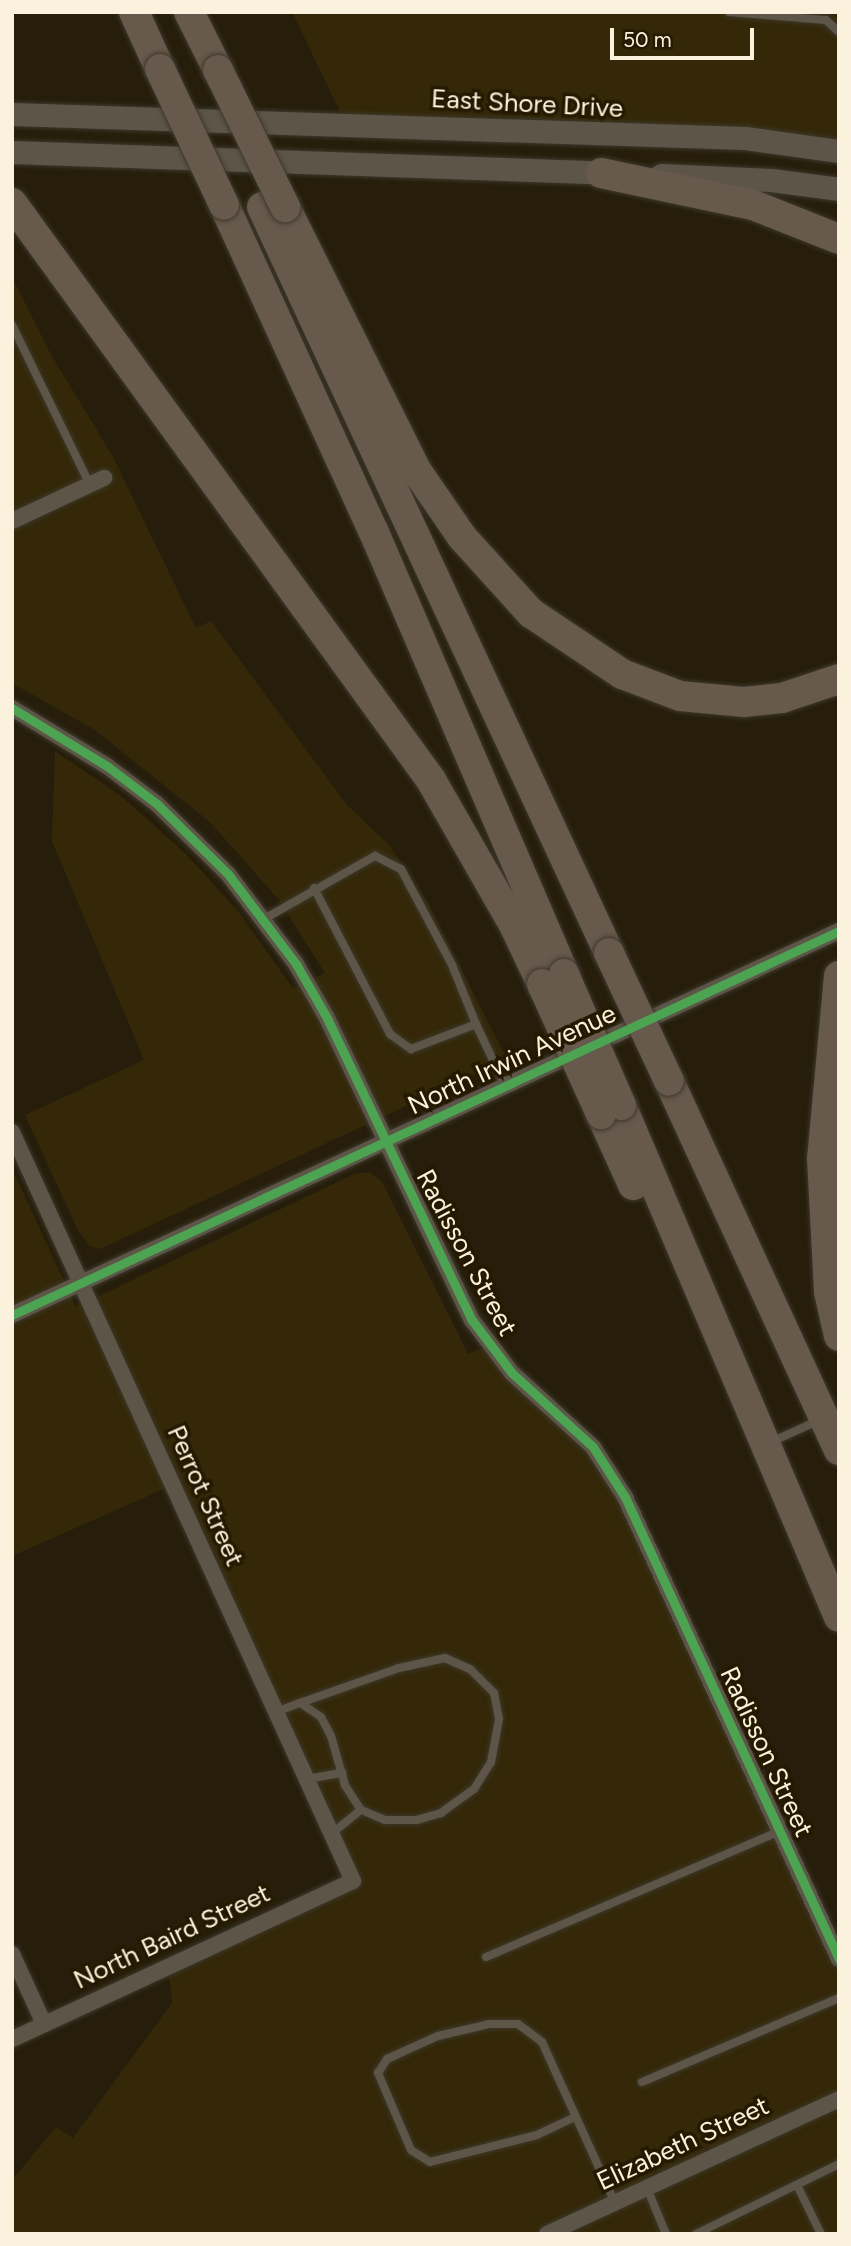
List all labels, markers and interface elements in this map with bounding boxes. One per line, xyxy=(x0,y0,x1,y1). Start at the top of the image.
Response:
scale bar xyxy=(613,14,756,58)
text: 50 m xyxy=(623,27,672,52)
street label: East Shore Drive xyxy=(430,83,624,125)
street label: North Irwin Avenue xyxy=(403,998,621,1122)
street label: Radisson Street xyxy=(409,1165,523,1341)
street label: Perrot Street xyxy=(160,1421,250,1571)
street label: Radisson Street xyxy=(713,1662,819,1842)
street label: North Baird Street xyxy=(69,1878,275,1996)
street label: Elizabeth Street xyxy=(592,2091,774,2197)

